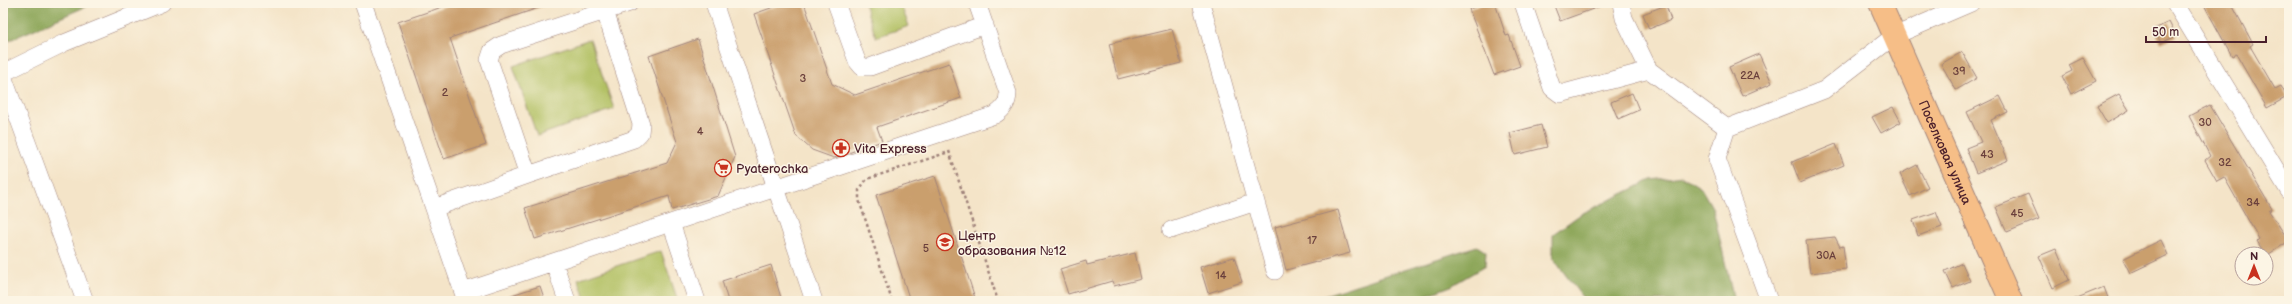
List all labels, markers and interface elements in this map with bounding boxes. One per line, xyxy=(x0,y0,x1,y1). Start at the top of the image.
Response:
scale bar xyxy=(2146,18,2266,44)
text: 50 m xyxy=(2152,25,2179,40)
house number: 39 xyxy=(1952,65,1966,78)
house number: 22А xyxy=(1740,69,1760,82)
house number: 3 xyxy=(800,72,807,85)
house number: 2 xyxy=(442,86,449,99)
street label: Поселковая улица xyxy=(1915,98,1975,208)
house number: 30 xyxy=(2198,116,2212,129)
house number: 4 xyxy=(697,125,704,138)
pharmacy icon: Vita Express xyxy=(831,138,851,158)
place label: Vita Express xyxy=(854,141,927,157)
house number: 43 xyxy=(1980,148,1994,161)
house number: 32 xyxy=(2218,156,2232,169)
supermarket icon: Pyaterochka xyxy=(713,158,733,178)
place label: Pyaterochka xyxy=(736,161,808,177)
house number: 34 xyxy=(2246,196,2260,209)
house number: 45 xyxy=(2010,207,2024,220)
place label: Центр образования №12 xyxy=(958,228,1067,259)
school or university icon: Центр образования №12 xyxy=(935,232,955,252)
house number: 17 xyxy=(1307,234,1317,247)
house number: 5 xyxy=(923,242,929,255)
north arrow xyxy=(2234,246,2274,286)
house number: 30А xyxy=(1816,249,1836,262)
text: N xyxy=(2250,250,2258,263)
house number: 14 xyxy=(1216,269,1227,282)

